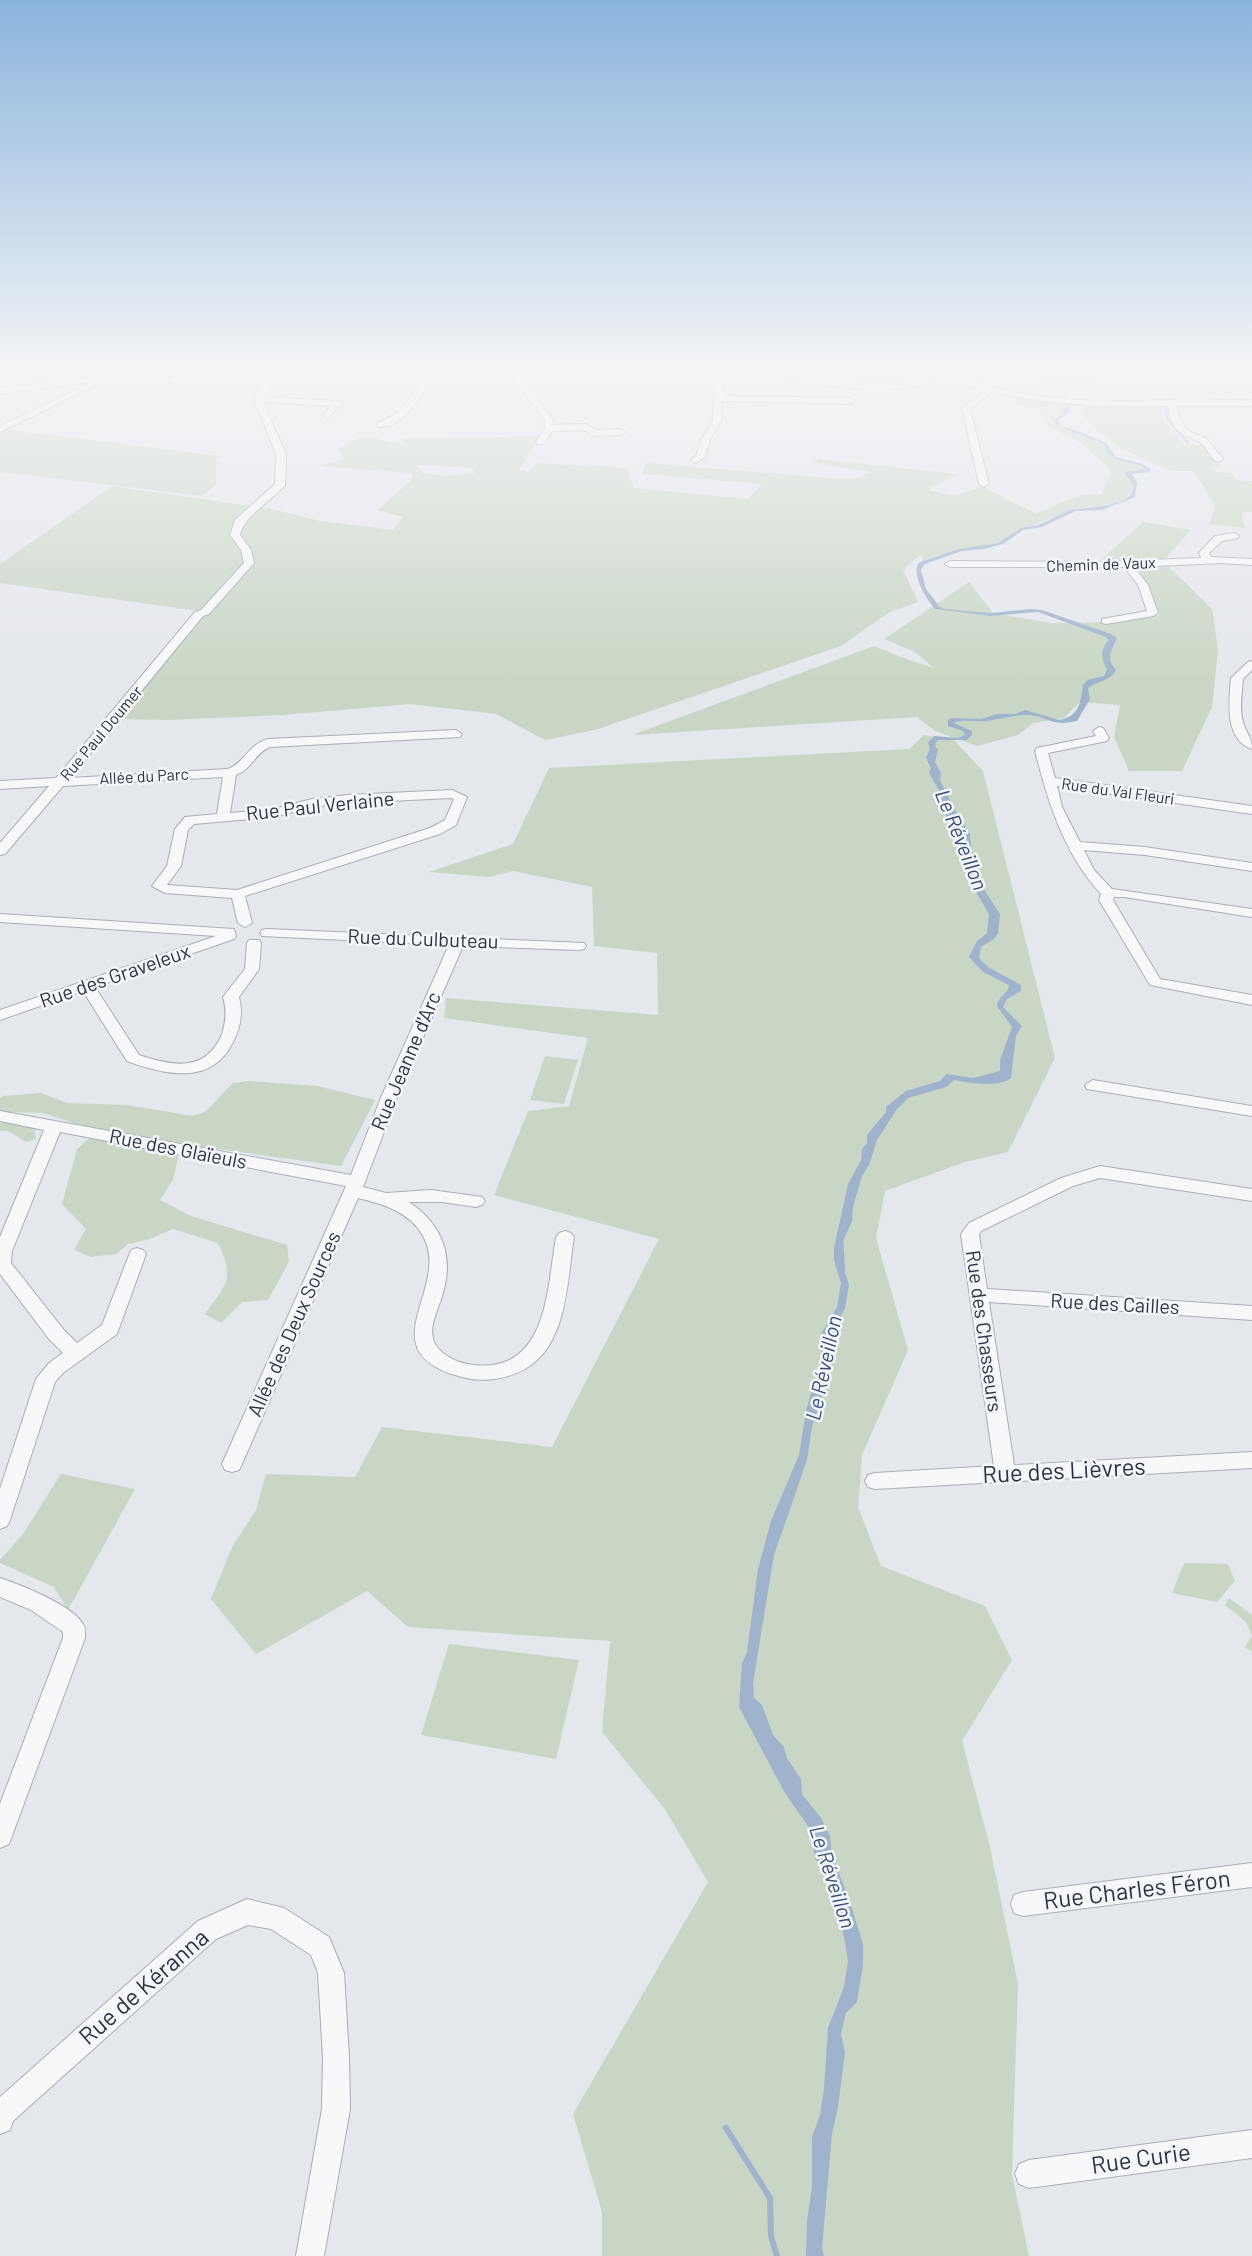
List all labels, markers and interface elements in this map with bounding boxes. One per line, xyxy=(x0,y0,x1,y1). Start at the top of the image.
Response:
street label: Chemin de Vaux xyxy=(1046,552,1156,575)
street label: Rue Paul Doumer xyxy=(55,681,146,784)
street label: Allée du Parc xyxy=(99,764,189,787)
street label: Rue du Val Fleuri xyxy=(1060,773,1176,808)
street label: Rue Paul Verlaine xyxy=(245,785,395,825)
water label: Le Réveillon xyxy=(931,785,994,893)
street label: Rue du Culbuteau xyxy=(347,923,499,953)
street label: Rue des Graveleux xyxy=(36,938,194,1012)
street label: Rue Jeanne d'Arc xyxy=(365,988,445,1133)
street label: Rue des Glaïeuls xyxy=(107,1123,249,1173)
street label: Allée des Deux Sources xyxy=(241,1227,345,1420)
street label: Rue des Chasseurs xyxy=(962,1249,1008,1413)
street label: Rue des Cailles xyxy=(1050,1288,1180,1318)
water label: Le Réveillon xyxy=(799,1313,846,1422)
street label: Rue des Lièvres xyxy=(982,1451,1146,1488)
water label: Le Réveillon xyxy=(805,1822,862,1931)
street label: Rue Charles Féron xyxy=(1042,1863,1232,1914)
street label: Rue de Kéranna xyxy=(72,1922,214,2050)
street label: Rue Curie xyxy=(1089,2136,1192,2179)

